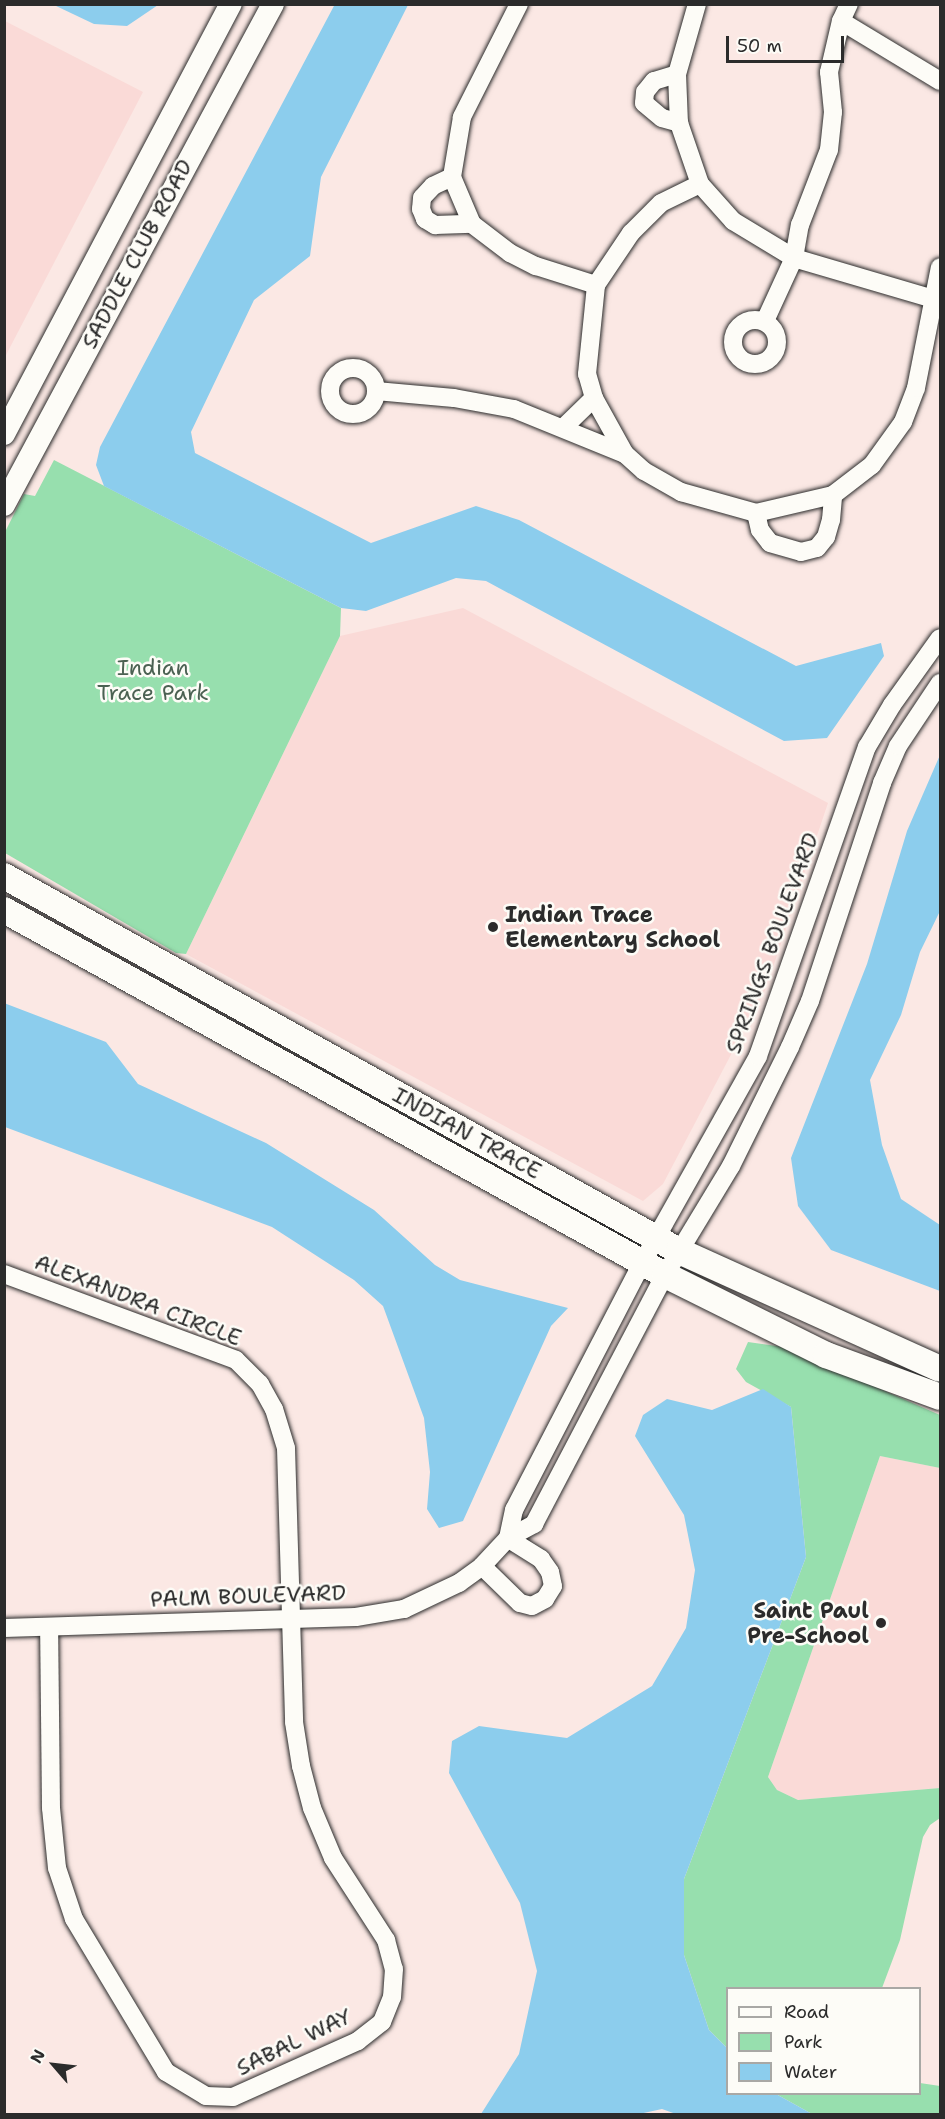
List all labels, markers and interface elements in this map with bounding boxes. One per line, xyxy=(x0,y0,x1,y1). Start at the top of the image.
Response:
scale bar xyxy=(729,24,848,62)
text: 50 m xyxy=(737,34,782,58)
street label: SADDLE CLUB ROAD xyxy=(76,155,198,353)
park label: Indian Trace Park xyxy=(97,654,209,706)
street label: SPRINGS BOULEVARD xyxy=(720,829,824,1057)
place label: Indian Trace Elementary School xyxy=(505,901,720,952)
marker: Indian Trace Elementary School xyxy=(486,920,500,934)
street label: INDIAN TRACE xyxy=(388,1081,546,1185)
street label: ALEXANDRA CIRCLE xyxy=(31,1248,245,1352)
street label: PALM BOULEVARD xyxy=(150,1579,346,1613)
place label: Saint Paul Pre-School xyxy=(747,1597,869,1648)
marker: Saint Paul Pre-School xyxy=(874,1616,888,1630)
legend xyxy=(726,1987,921,2095)
text: Road xyxy=(784,2000,829,2024)
street label: SABAL WAY xyxy=(232,2003,356,2081)
text: Park xyxy=(784,2030,823,2054)
north arrow xyxy=(24,2035,84,2095)
text: N xyxy=(25,2046,50,2067)
text: Water xyxy=(784,2060,837,2084)

